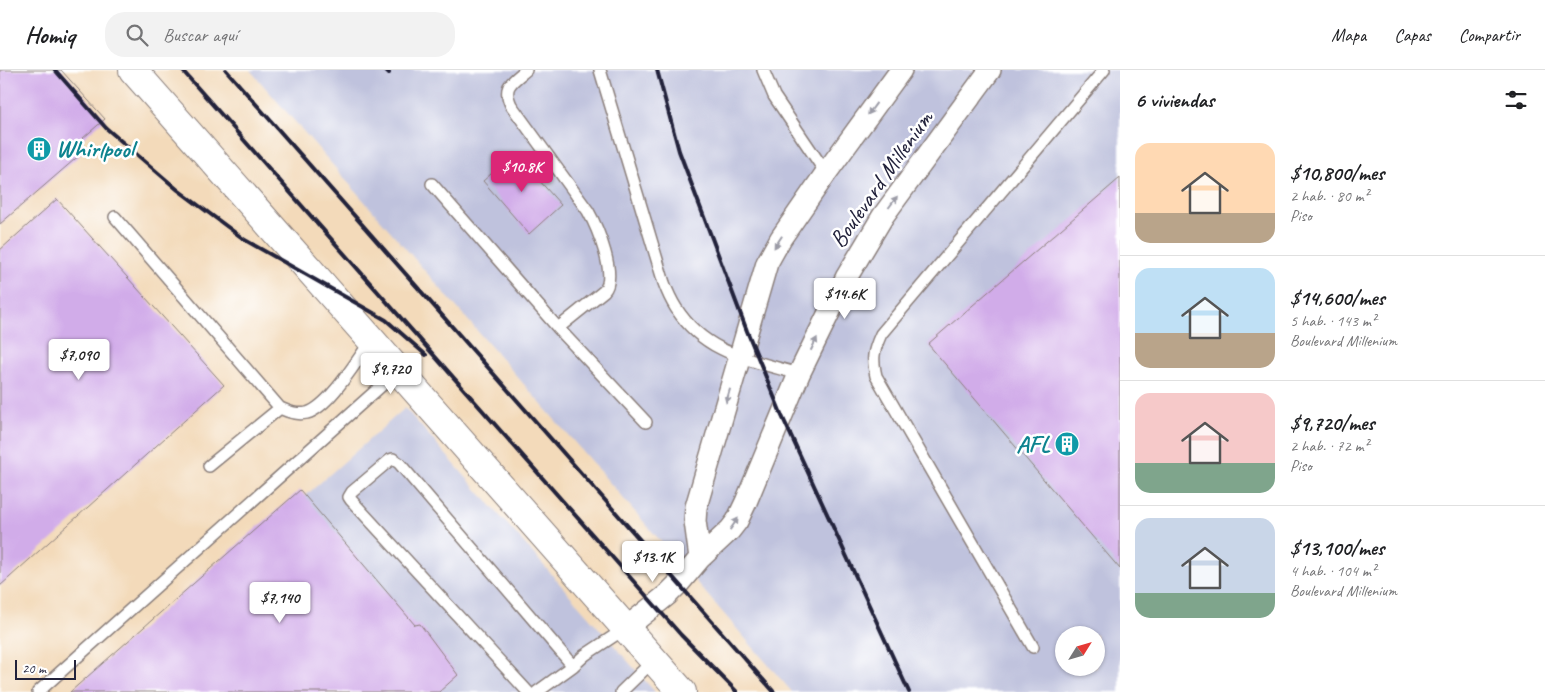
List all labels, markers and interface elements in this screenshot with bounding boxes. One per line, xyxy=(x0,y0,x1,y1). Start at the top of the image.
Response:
search box xyxy=(105,12,455,57)
text: Homiq xyxy=(25,20,75,50)
icon: search xyxy=(123,21,151,49)
text: Buscar aquí xyxy=(163,23,237,47)
text: Mapa xyxy=(1331,24,1366,46)
text: Capas xyxy=(1394,24,1431,46)
text: Compartir xyxy=(1459,24,1520,46)
icon: filters xyxy=(1502,86,1530,114)
text: 6 viviendas xyxy=(1135,87,1214,113)
one-way arrow xyxy=(867,102,878,115)
street label: Boulevard Millenium xyxy=(823,104,940,253)
place label: Whirlpool xyxy=(56,134,138,164)
building icon: Whirlpool xyxy=(26,136,52,162)
pin: $10.8K xyxy=(481,150,563,193)
text: $10.8K xyxy=(502,157,542,177)
text: $10,800/mes xyxy=(1290,160,1384,186)
icon: home xyxy=(1175,163,1235,223)
text: 2 hab. · 80 m² xyxy=(1290,186,1369,206)
one-way arrow xyxy=(888,195,898,209)
text: Piso xyxy=(1290,206,1312,226)
one-way arrow xyxy=(774,235,783,249)
pin: $14.6K xyxy=(804,278,886,320)
text: $14.6K xyxy=(825,284,865,304)
text: $14,600/mes xyxy=(1290,285,1385,311)
icon: home xyxy=(1175,288,1235,348)
text: 5 hab. · 143 m² xyxy=(1290,311,1376,331)
text: Boulevard Millenium xyxy=(1290,331,1397,351)
one-way arrow xyxy=(810,337,818,351)
pin: $7,090 xyxy=(38,338,120,381)
text: $7,090 xyxy=(60,345,98,365)
pin: $9,720 xyxy=(350,352,432,395)
text: $9,720 xyxy=(372,359,410,379)
one-way arrow xyxy=(724,388,732,403)
text: $9,720/mes xyxy=(1290,410,1374,436)
icon: home xyxy=(1175,413,1235,473)
place label: AFL xyxy=(1016,429,1051,459)
building icon: AFL xyxy=(1054,431,1080,457)
text: 2 hab. · 72 m² xyxy=(1290,436,1369,456)
text: Piso xyxy=(1290,456,1312,476)
one-way arrow xyxy=(729,517,739,531)
text: $13,100/mes xyxy=(1290,535,1384,561)
icon: home xyxy=(1175,538,1235,598)
pin: $13.1K xyxy=(612,540,694,583)
text: $13.1K xyxy=(633,547,673,567)
text: 4 hab. · 104 m² xyxy=(1290,561,1376,581)
text: Boulevard Millenium xyxy=(1290,581,1397,601)
pin: $7,140 xyxy=(239,582,321,624)
text: $7,140 xyxy=(260,588,300,608)
north arrow xyxy=(1055,626,1105,676)
map controls xyxy=(1055,626,1105,676)
scale bar xyxy=(15,657,76,680)
text: 20 m xyxy=(22,660,46,677)

